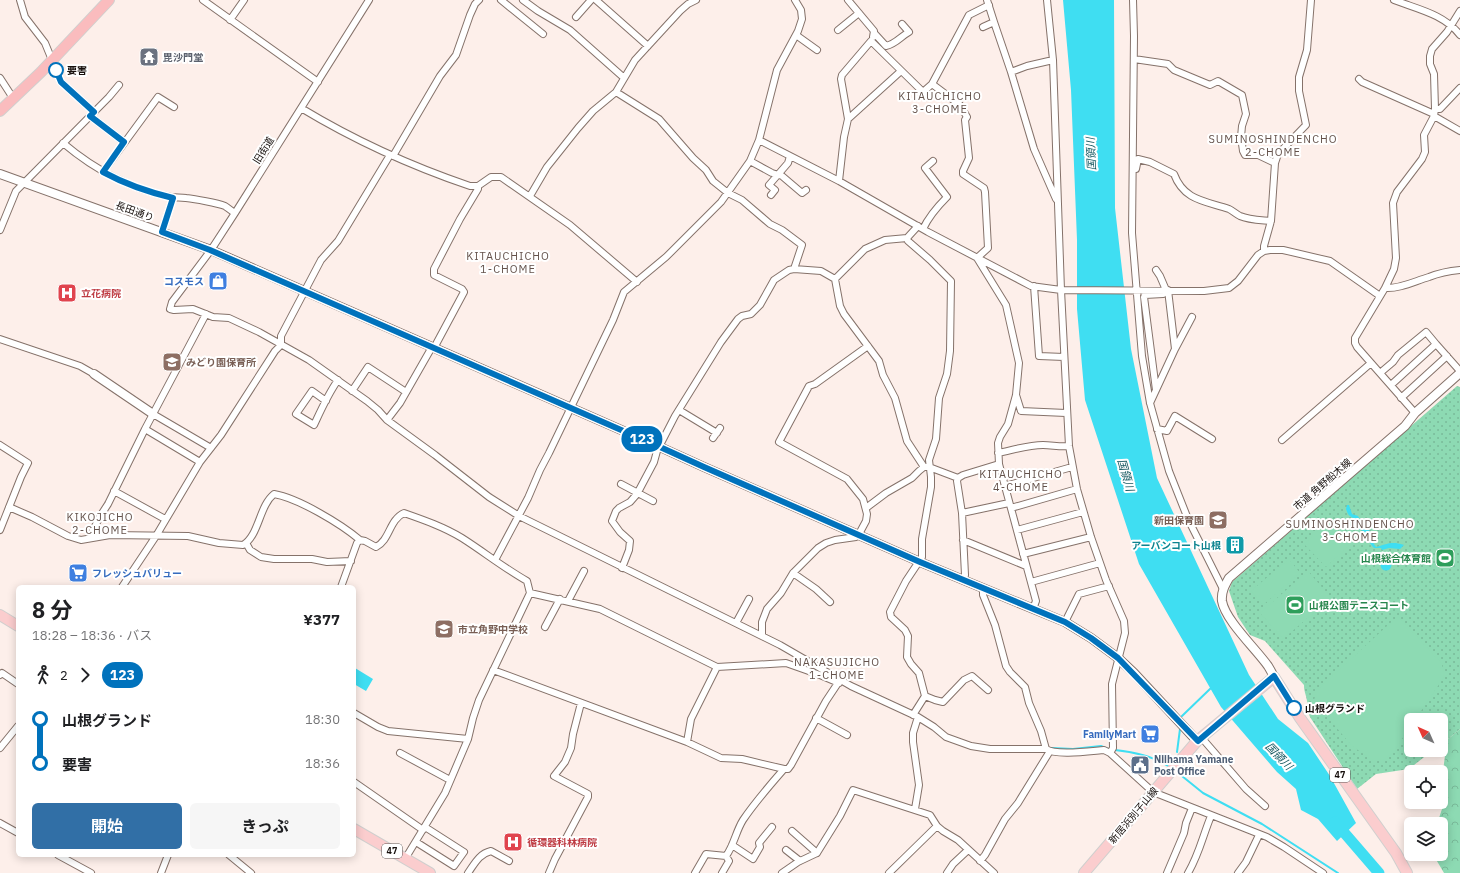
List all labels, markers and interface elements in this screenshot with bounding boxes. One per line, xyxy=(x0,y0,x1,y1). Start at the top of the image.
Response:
temple icon: 毘沙門堂 xyxy=(138,46,160,68)
place label: 毘沙門堂 xyxy=(163,51,203,64)
marker: 要害 xyxy=(48,62,64,78)
place label: 要害 xyxy=(67,64,87,77)
district label: KITAUCHICHO 3-CHOME xyxy=(898,89,982,116)
district label: SUMINOSHINDENCHO 2-CHOME xyxy=(1208,132,1338,159)
street label: 旧街道 xyxy=(250,134,277,166)
water label: 国領川 xyxy=(1083,136,1099,171)
street label: 長田通り xyxy=(114,199,156,224)
district label: KITAUCHICHO 1-CHOME xyxy=(466,249,550,276)
shop icon: コスモス xyxy=(207,270,229,292)
place label: コスモス xyxy=(164,275,204,288)
hospital icon: 立花病院 xyxy=(56,282,78,304)
place label: 立花病院 xyxy=(81,287,121,300)
school or university icon: みどり園保育所 xyxy=(161,351,183,373)
place label: みどり園保育所 xyxy=(186,356,256,369)
line badge: 123 xyxy=(619,426,665,452)
text: 123 xyxy=(629,430,655,448)
street label: 市道 角野船木線 xyxy=(1291,456,1354,513)
water label: 国領川 xyxy=(1115,457,1138,494)
district label: KITAUCHICHO 4-CHOME xyxy=(979,467,1063,494)
school or university icon: 新田保育園 xyxy=(1207,509,1229,531)
district label: KIKOJICHO 2-CHOME xyxy=(66,510,134,537)
place label: 新田保育園 xyxy=(1154,514,1204,527)
district label: SUMINOSHINDENCHO 3-CHOME xyxy=(1285,517,1415,544)
building icon: アーバンコート山根 xyxy=(1224,534,1246,556)
place label: アーバンコート山根 xyxy=(1131,539,1221,552)
sports icon: 山根総合体育館 xyxy=(1434,547,1456,569)
place label: 山根総合体育館 xyxy=(1361,552,1431,565)
supermarket icon: フレッシュバリュー xyxy=(67,562,89,584)
place label: フレッシュバリュー xyxy=(92,567,182,580)
sports icon: 山根公園テニスコート xyxy=(1284,594,1306,616)
text: 8 分 xyxy=(32,595,72,624)
place label: 山根公園テニスコート xyxy=(1309,599,1409,612)
text: ¥377 xyxy=(303,610,340,629)
school or university icon: 市立角野中学校 xyxy=(433,618,455,640)
place label: 市立角野中学校 xyxy=(458,623,528,636)
text: 18:28 – 18:36 · バス xyxy=(32,627,152,644)
district label: NAKASUJICHO 1-CHOME xyxy=(794,655,880,682)
icon: walk xyxy=(32,664,54,686)
icon: forward xyxy=(74,664,96,686)
text: 123 xyxy=(110,666,135,684)
text: 2 xyxy=(60,667,68,684)
marker: 山根グランド xyxy=(1286,700,1302,716)
place label: 山根グランド xyxy=(1305,702,1365,715)
text: 山根グランド xyxy=(62,711,152,730)
text: 18:30 xyxy=(305,711,340,728)
north arrow xyxy=(1404,713,1448,757)
map controls xyxy=(1404,713,1448,861)
supermarket icon: FamilyMart xyxy=(1139,723,1161,745)
place label: FamilyMart xyxy=(1083,728,1136,741)
water label: 国領川 xyxy=(1263,739,1296,773)
place label: Niihama Yamane Post Office xyxy=(1154,753,1234,778)
public building icon: Niihama Yamane Post Office xyxy=(1129,754,1151,776)
text: 要害 xyxy=(62,755,92,774)
text: 18:36 xyxy=(305,755,340,772)
button: locate xyxy=(1404,765,1448,809)
road number: 47 xyxy=(1330,768,1350,782)
street label: 新居浜別子山線 xyxy=(1106,784,1161,846)
button: 開始 xyxy=(32,803,182,849)
button: きっぷ xyxy=(190,803,340,849)
button: layers xyxy=(1404,817,1448,861)
hospital icon: 循環器科林病院 xyxy=(502,831,524,853)
place label: 循環器科林病院 xyxy=(527,836,597,849)
road number: 47 xyxy=(382,844,402,858)

